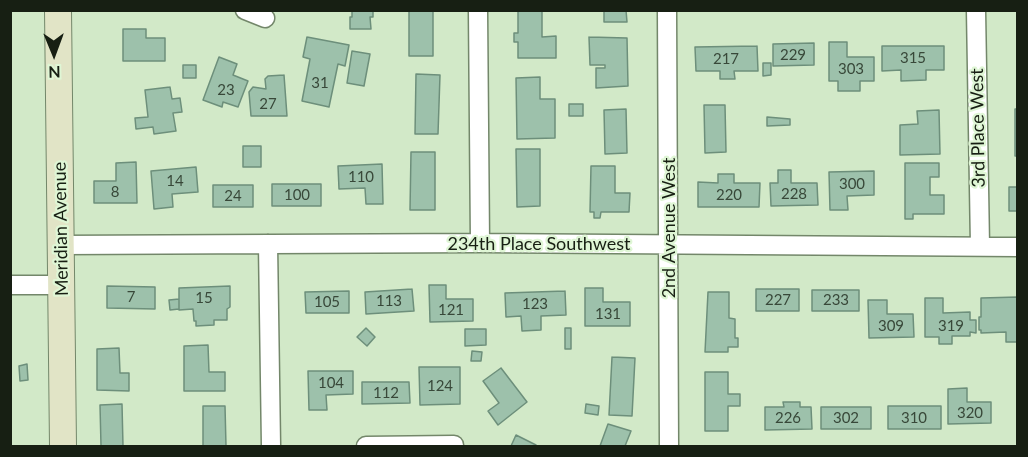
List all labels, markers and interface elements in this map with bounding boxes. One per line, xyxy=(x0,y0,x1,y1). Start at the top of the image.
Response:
north arrow xyxy=(24,24,84,84)
house number: 229 xyxy=(780,46,806,64)
house number: 315 xyxy=(900,49,926,67)
house number: 217 xyxy=(713,50,739,68)
house number: 303 xyxy=(838,60,864,78)
text: N xyxy=(48,63,61,82)
street label: 3rd Place West xyxy=(966,68,990,188)
house number: 31 xyxy=(311,74,329,92)
house number: 23 xyxy=(217,81,235,99)
house number: 27 xyxy=(259,95,277,113)
street label: 2nd Avenue West xyxy=(658,158,680,298)
street label: Meridian Avenue xyxy=(49,162,73,296)
house number: 110 xyxy=(348,168,374,186)
house number: 14 xyxy=(166,172,184,190)
house number: 300 xyxy=(839,175,865,193)
house number: 8 xyxy=(111,183,119,201)
house number: 228 xyxy=(781,185,807,203)
house number: 100 xyxy=(284,186,310,204)
house number: 220 xyxy=(716,186,742,204)
house number: 24 xyxy=(224,187,242,205)
street label: 234th Place Southwest xyxy=(447,233,631,255)
house number: 7 xyxy=(127,288,135,306)
house number: 15 xyxy=(195,289,213,307)
house number: 227 xyxy=(765,291,791,309)
house number: 233 xyxy=(823,291,849,309)
house number: 113 xyxy=(376,292,402,310)
house number: 105 xyxy=(314,293,340,311)
house number: 123 xyxy=(522,295,548,313)
house number: 121 xyxy=(438,301,464,319)
house number: 131 xyxy=(595,305,621,323)
house number: 309 xyxy=(878,317,904,335)
house number: 319 xyxy=(938,317,964,335)
house number: 104 xyxy=(318,374,344,392)
house number: 124 xyxy=(427,377,453,395)
house number: 112 xyxy=(373,384,399,402)
house number: 320 xyxy=(957,404,983,422)
house number: 226 xyxy=(775,409,801,427)
house number: 302 xyxy=(833,409,859,427)
house number: 310 xyxy=(901,409,927,427)

